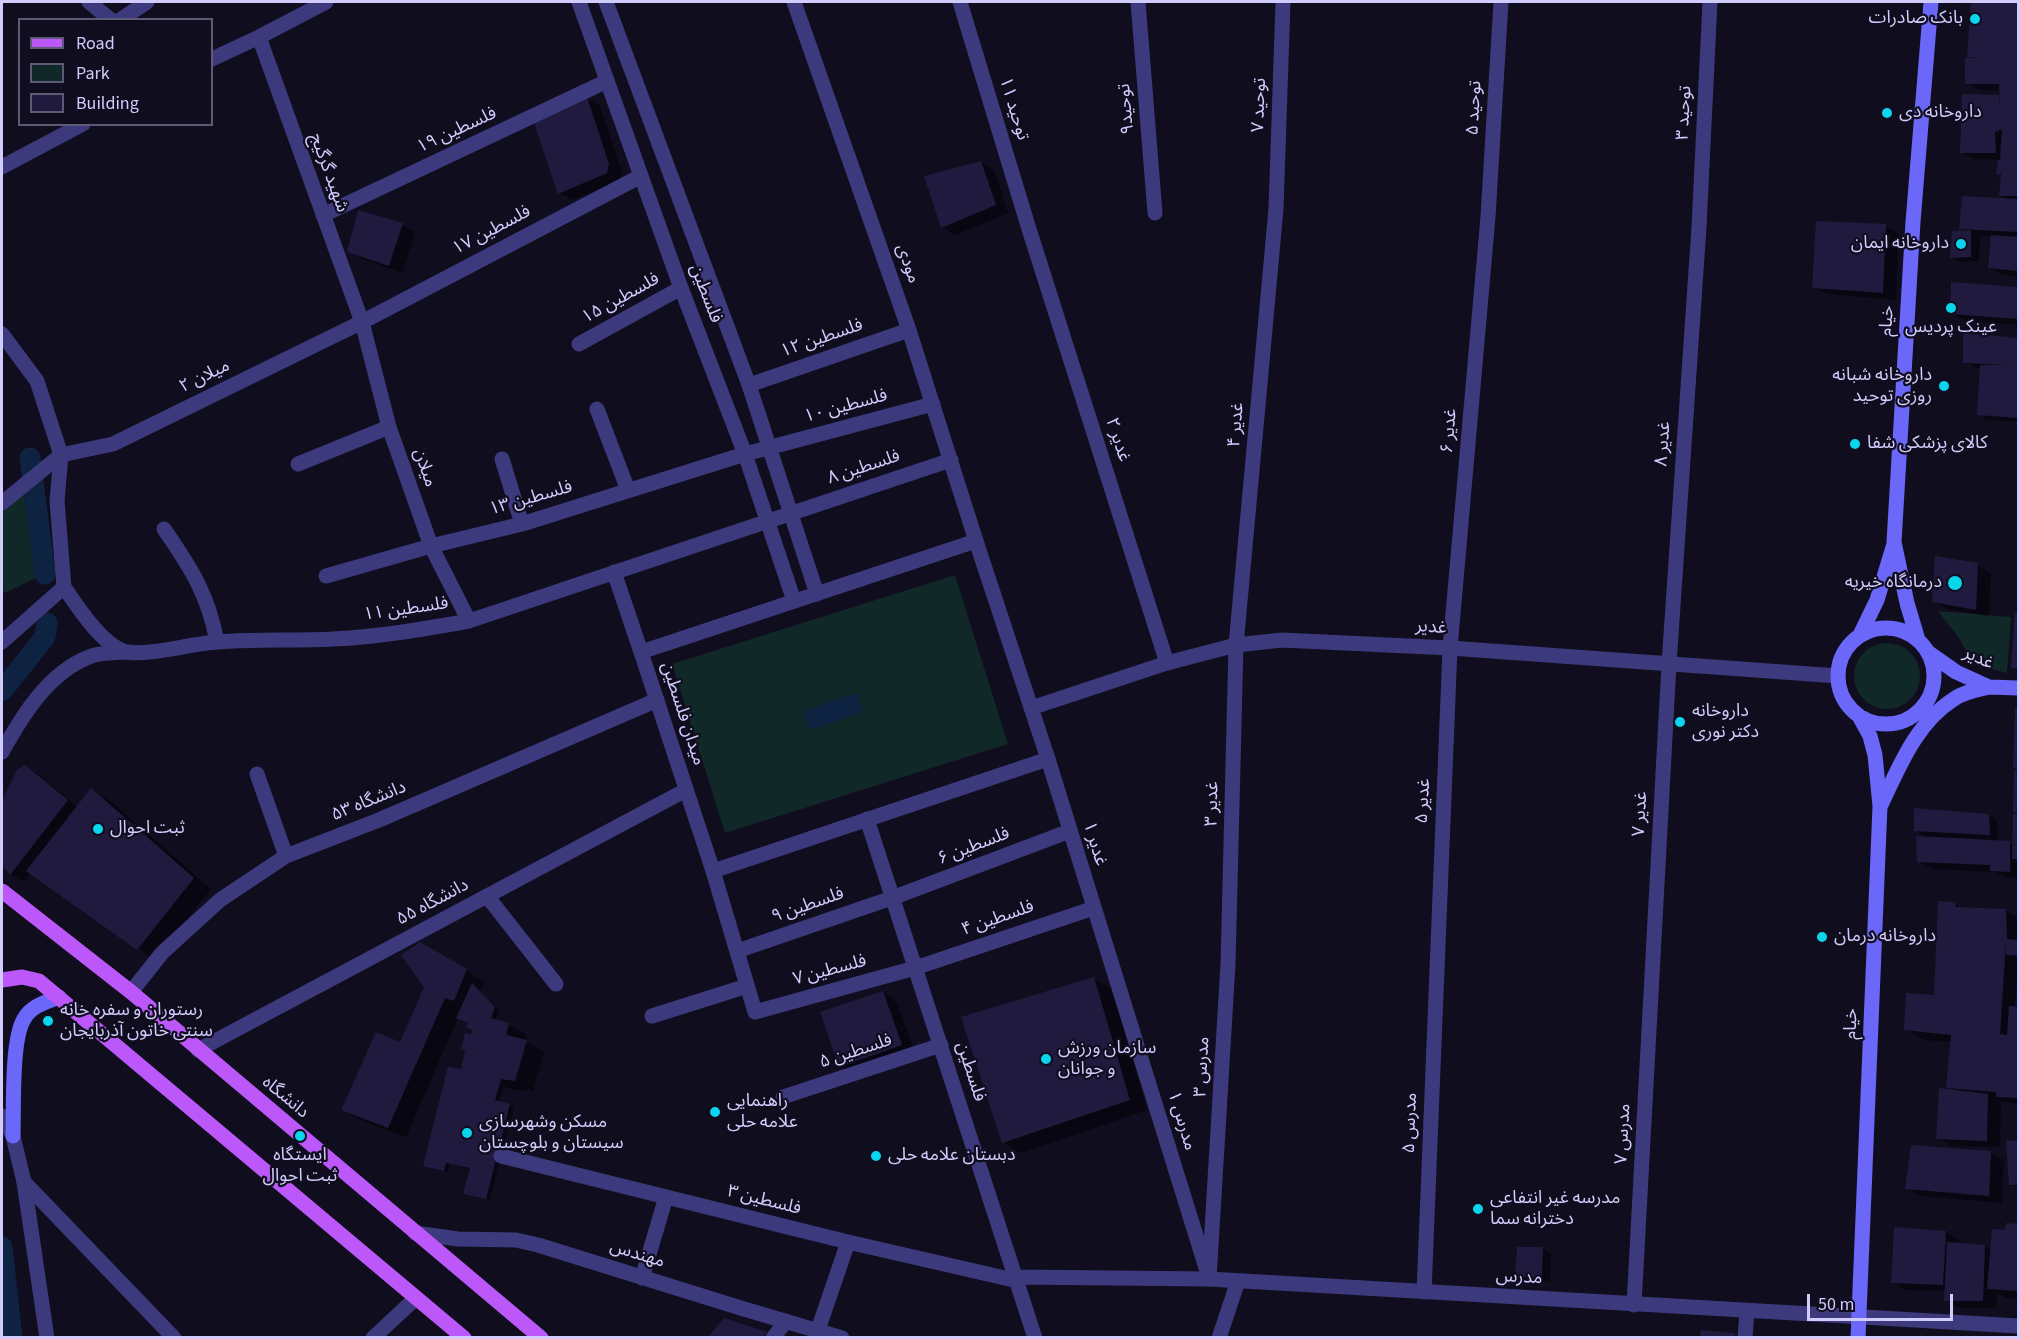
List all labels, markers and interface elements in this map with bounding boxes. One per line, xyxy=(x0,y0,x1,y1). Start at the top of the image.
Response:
place label: بانک صادرات xyxy=(1869,8,1963,30)
marker: بانک صادرات xyxy=(1968,12,1982,26)
legend xyxy=(18,18,213,126)
text: Road xyxy=(76,31,115,56)
text: Park xyxy=(76,61,110,86)
street label: توحید ۱۱ xyxy=(993,75,1033,143)
street label: توحید ۷ xyxy=(1248,77,1272,133)
street label: توحید ۵ xyxy=(1463,80,1487,136)
street label: توحید۹ xyxy=(1114,83,1140,135)
street label: توحید ۳ xyxy=(1673,85,1697,141)
text: Building xyxy=(76,91,139,116)
place label: داروخانه دی xyxy=(1899,102,1982,124)
street label: فلسطین ۱۹ xyxy=(414,103,500,159)
marker: داروخانه دی xyxy=(1880,106,1894,120)
street label: شهید گرگیج xyxy=(304,130,352,216)
street label: فلسطین ۱۷ xyxy=(449,201,535,261)
place label: داروخانه ایمان xyxy=(1851,233,1949,255)
marker: داروخانه ایمان xyxy=(1954,237,1968,251)
street label: مودی xyxy=(890,241,924,287)
street label: فلسطین xyxy=(684,261,726,327)
street label: فلسطین ۱۵ xyxy=(578,269,664,329)
marker: عینک پردیس xyxy=(1944,301,1958,315)
street label: خیام xyxy=(1876,305,1900,337)
street label: فلسطین ۱۲ xyxy=(778,315,866,363)
place label: عینک پردیس xyxy=(1905,317,1997,339)
street label: میلان ۲ xyxy=(176,356,234,398)
place label: داروخانه شبانه روزی توحید xyxy=(1832,365,1932,407)
marker: داروخانه شبانه روزی توحید xyxy=(1937,379,1951,393)
street label: فلسطین ۱۰ xyxy=(802,385,890,429)
street label: غدیر ۴ xyxy=(1224,402,1250,448)
street label: غدیر ۶ xyxy=(1437,408,1463,454)
street label: غدیر ۲ xyxy=(1100,415,1134,465)
street label: غدیر ۸ xyxy=(1652,421,1676,467)
place label: کالای پزشکی شفا xyxy=(1867,433,1988,455)
marker: کالای پزشکی شفا xyxy=(1848,437,1862,451)
street label: میلان xyxy=(407,446,441,490)
street label: فلسطین ۸ xyxy=(825,446,903,490)
street label: فلسطین ۱۳ xyxy=(487,477,575,521)
place label: درمانگاه خیریه xyxy=(1845,572,1942,594)
marker: درمانگاه خیریه xyxy=(1946,574,1964,592)
street label: فلسطین ۱۱ xyxy=(362,593,450,627)
street label: غدیر xyxy=(1415,616,1447,640)
street label: غدیر xyxy=(1959,643,1997,675)
street label: میدان فلسطین xyxy=(655,660,709,768)
place label: داروخانه دکتر نوری xyxy=(1692,701,1759,744)
marker: داروخانه دکتر نوری xyxy=(1673,715,1687,729)
street label: دانشگاه ۵۳ xyxy=(328,777,410,827)
street label: غدیر ۵ xyxy=(1412,778,1436,824)
street label: غدیر ۳ xyxy=(1202,781,1224,827)
street label: غدیر ۷ xyxy=(1629,791,1653,837)
place label: ثبت احوال xyxy=(110,818,185,840)
street label: غدیر ۱ xyxy=(1077,819,1111,869)
marker: ثبت احوال xyxy=(91,822,105,836)
street label: فلسطین ۶ xyxy=(935,823,1013,871)
street label: دانشگاه ۵۵ xyxy=(393,875,473,931)
street label: فلسطین ۹ xyxy=(769,884,847,928)
street label: فلسطین ۴ xyxy=(959,897,1037,941)
place label: داروخانه درمان xyxy=(1834,926,1936,948)
marker: داروخانه درمان xyxy=(1815,930,1829,944)
street label: فلسطین ۷ xyxy=(791,951,869,991)
place label: رستوران و سفره خانه سنتی خاتون آذربایجان xyxy=(60,1000,213,1042)
street label: خیام xyxy=(1841,1008,1863,1040)
marker: رستوران و سفره خانه سنتی خاتون آذربایجان xyxy=(41,1014,55,1028)
street label: فلسطین ۵ xyxy=(817,1030,895,1074)
street label: مدرس ۳ xyxy=(1191,1036,1215,1098)
place label: سازمان ورزش و جوانان xyxy=(1058,1038,1156,1080)
street label: فلسطین xyxy=(950,1039,990,1105)
marker: سازمان ورزش و جوانان xyxy=(1039,1052,1053,1066)
street label: دانشگاه xyxy=(257,1072,313,1124)
street label: مدرس ۱ xyxy=(1162,1089,1200,1153)
place label: راهنمایی علامه حلی xyxy=(727,1091,798,1134)
street label: مدرس ۵ xyxy=(1399,1092,1423,1154)
street label: مدرس ۷ xyxy=(1612,1103,1636,1165)
marker: راهنمایی علامه حلی xyxy=(708,1105,722,1119)
place label: مسکن وشهرسازی سیستان و بلوچستان xyxy=(479,1112,624,1154)
marker: مسکن وشهرسازی سیستان و بلوچستان xyxy=(460,1126,474,1140)
marker: ایستگاه ثبت احوال xyxy=(293,1129,307,1143)
place label: ایستگاه ثبت احوال xyxy=(262,1145,338,1188)
place label: دبستان علامه حلی xyxy=(888,1145,1015,1167)
marker: دبستان علامه حلی xyxy=(869,1149,883,1163)
street label: فلسطین ۳ xyxy=(725,1181,803,1221)
place label: مدرسه غیر انتفاعی دخترانه سما xyxy=(1490,1188,1620,1230)
marker: مدرسه غیر انتفاعی دخترانه سما xyxy=(1471,1202,1485,1216)
street label: مهندس xyxy=(607,1236,667,1274)
street label: مدرس xyxy=(1495,1266,1543,1290)
scale bar xyxy=(1810,1282,1956,1320)
text: 50 m xyxy=(1818,1292,1854,1317)

